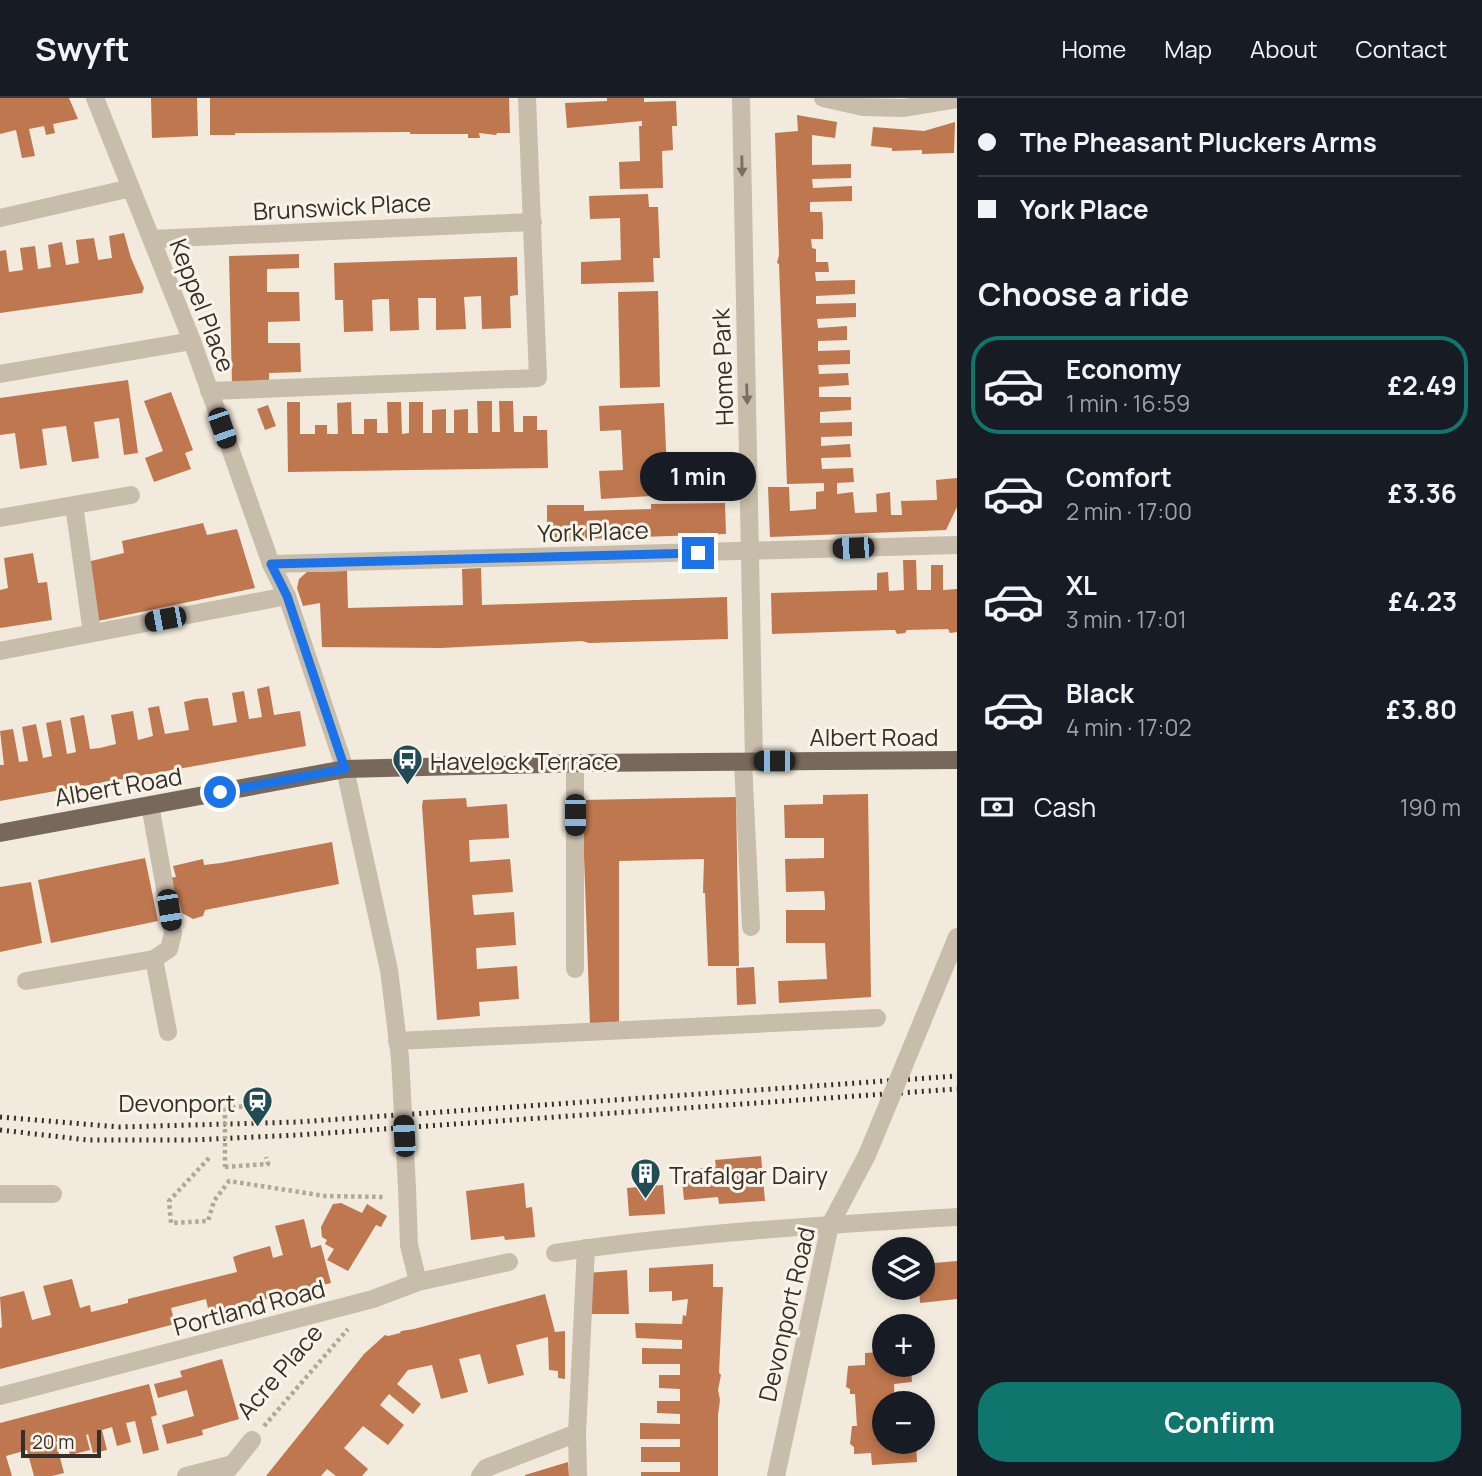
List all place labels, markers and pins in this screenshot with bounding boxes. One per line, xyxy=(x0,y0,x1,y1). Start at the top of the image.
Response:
bus stop icon: Havelock Terrace xyxy=(390,743,424,787)
place label: Havelock Terrace xyxy=(430,744,618,777)
station icon: Devonport xyxy=(241,1085,275,1129)
place label: Devonport xyxy=(119,1086,235,1119)
building icon: Trafalgar Dairy xyxy=(629,1157,663,1201)
place label: Trafalgar Dairy xyxy=(669,1158,828,1191)

